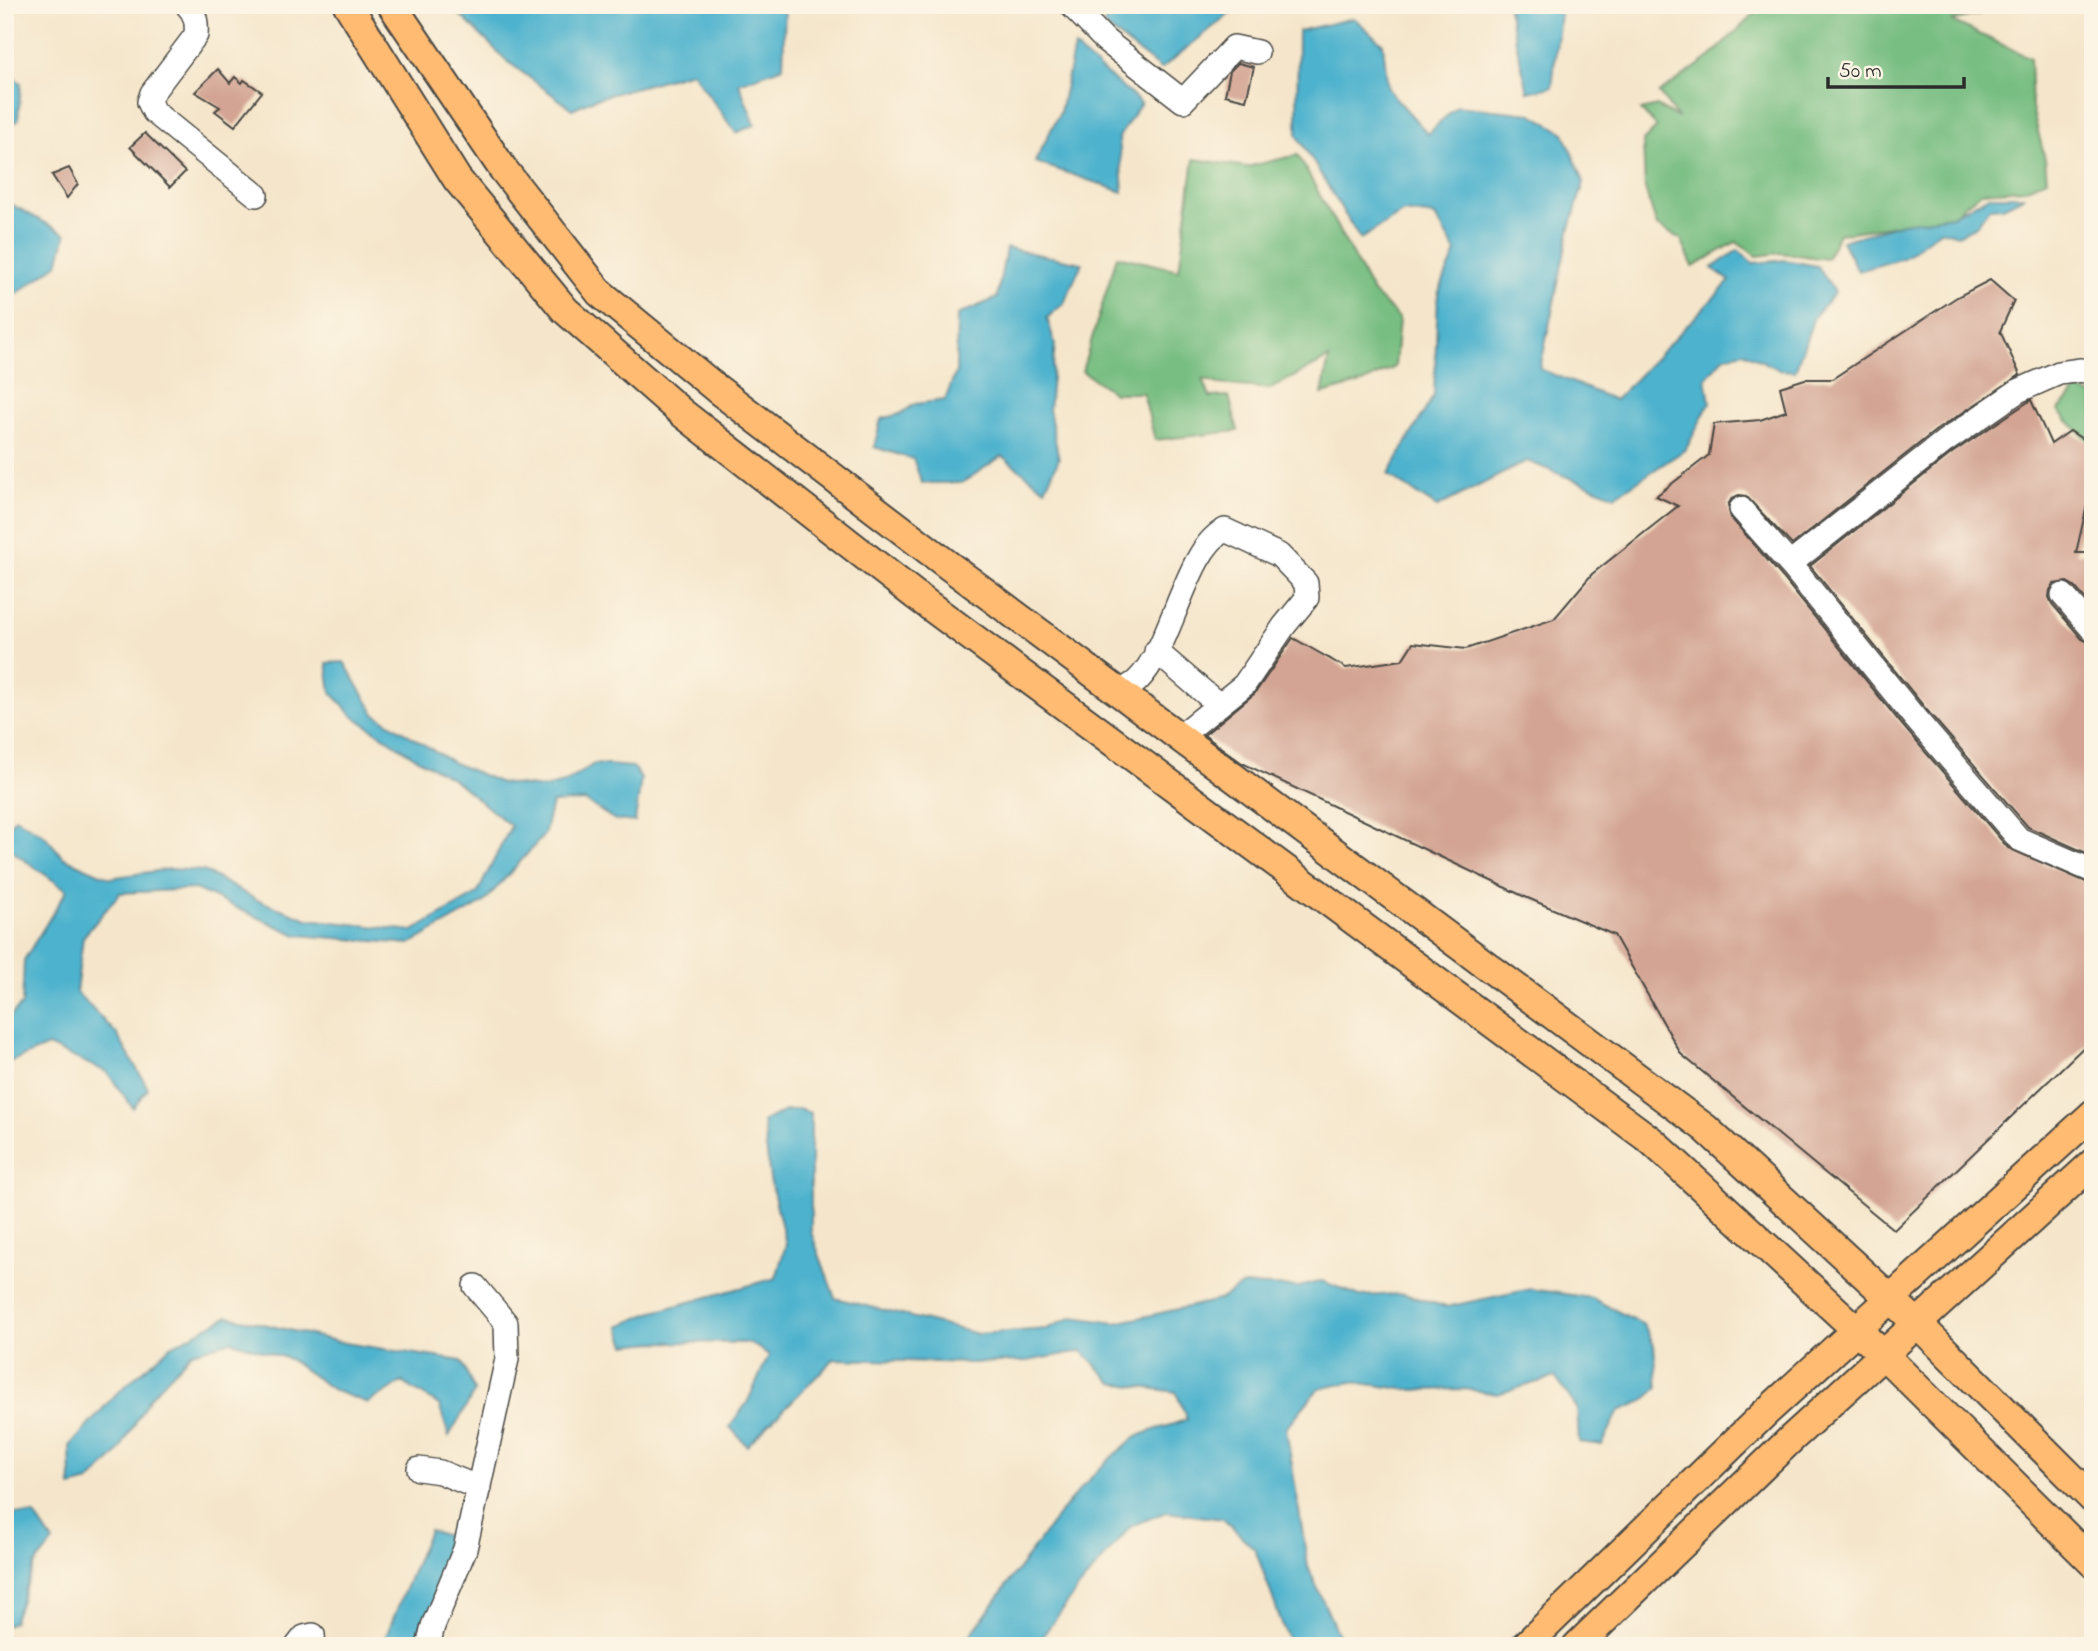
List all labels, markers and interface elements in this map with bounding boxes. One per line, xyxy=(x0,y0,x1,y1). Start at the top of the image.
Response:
scale bar xyxy=(1828,46,1965,90)
text: 50 m xyxy=(1839,57,1882,87)

